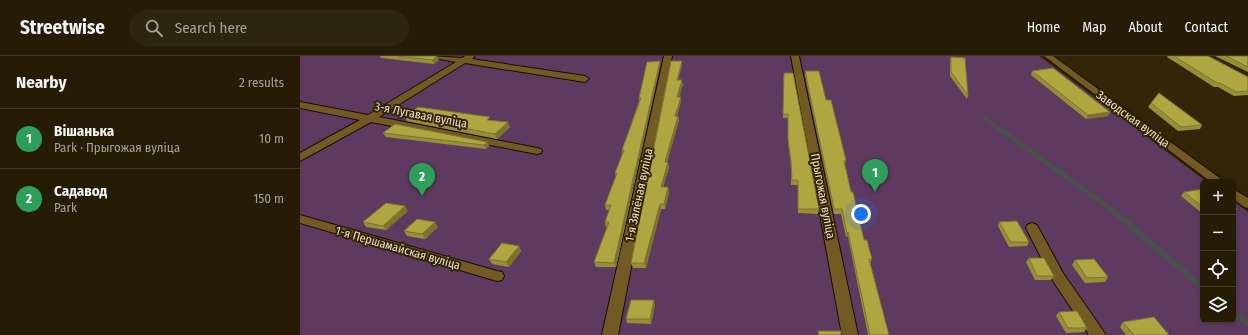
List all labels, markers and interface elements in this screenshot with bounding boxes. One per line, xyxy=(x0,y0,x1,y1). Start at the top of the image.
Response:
search box xyxy=(129,10,409,46)
text: Streetwise xyxy=(20,16,105,39)
icon: search xyxy=(143,17,165,39)
text: Search here xyxy=(175,19,247,37)
text: Home xyxy=(1027,19,1060,36)
text: Map xyxy=(1082,19,1106,36)
text: About xyxy=(1128,19,1163,36)
text: Contact xyxy=(1185,19,1228,36)
text: Nearby xyxy=(16,72,67,93)
text: 2 results xyxy=(239,75,284,90)
street label: Заводская вуліца xyxy=(1093,88,1173,150)
street label: 3-я Лугавая вуліца xyxy=(374,99,469,131)
text: Вішанька xyxy=(54,122,114,140)
text: 1 xyxy=(26,131,32,146)
text: 10 m xyxy=(259,131,284,146)
text: Park · Прыгожая вуліца xyxy=(54,140,180,155)
street label: 1-я Зялёная вуліца xyxy=(622,147,656,243)
street label: Прыгожая вуліца xyxy=(808,152,838,240)
pin: 1 xyxy=(862,159,888,192)
pin: 2 xyxy=(409,163,435,196)
map controls xyxy=(1200,179,1236,323)
button: + xyxy=(1200,179,1236,215)
text: Садавод xyxy=(54,182,107,200)
text: 2 xyxy=(26,191,32,206)
text: 150 m xyxy=(253,191,284,206)
text: Park xyxy=(54,200,77,215)
your location xyxy=(851,204,871,224)
button: − xyxy=(1200,215,1236,251)
street label: 1-я Першамайская вуліца xyxy=(334,223,462,273)
button: locate xyxy=(1200,251,1236,287)
button: layers xyxy=(1200,287,1236,323)

